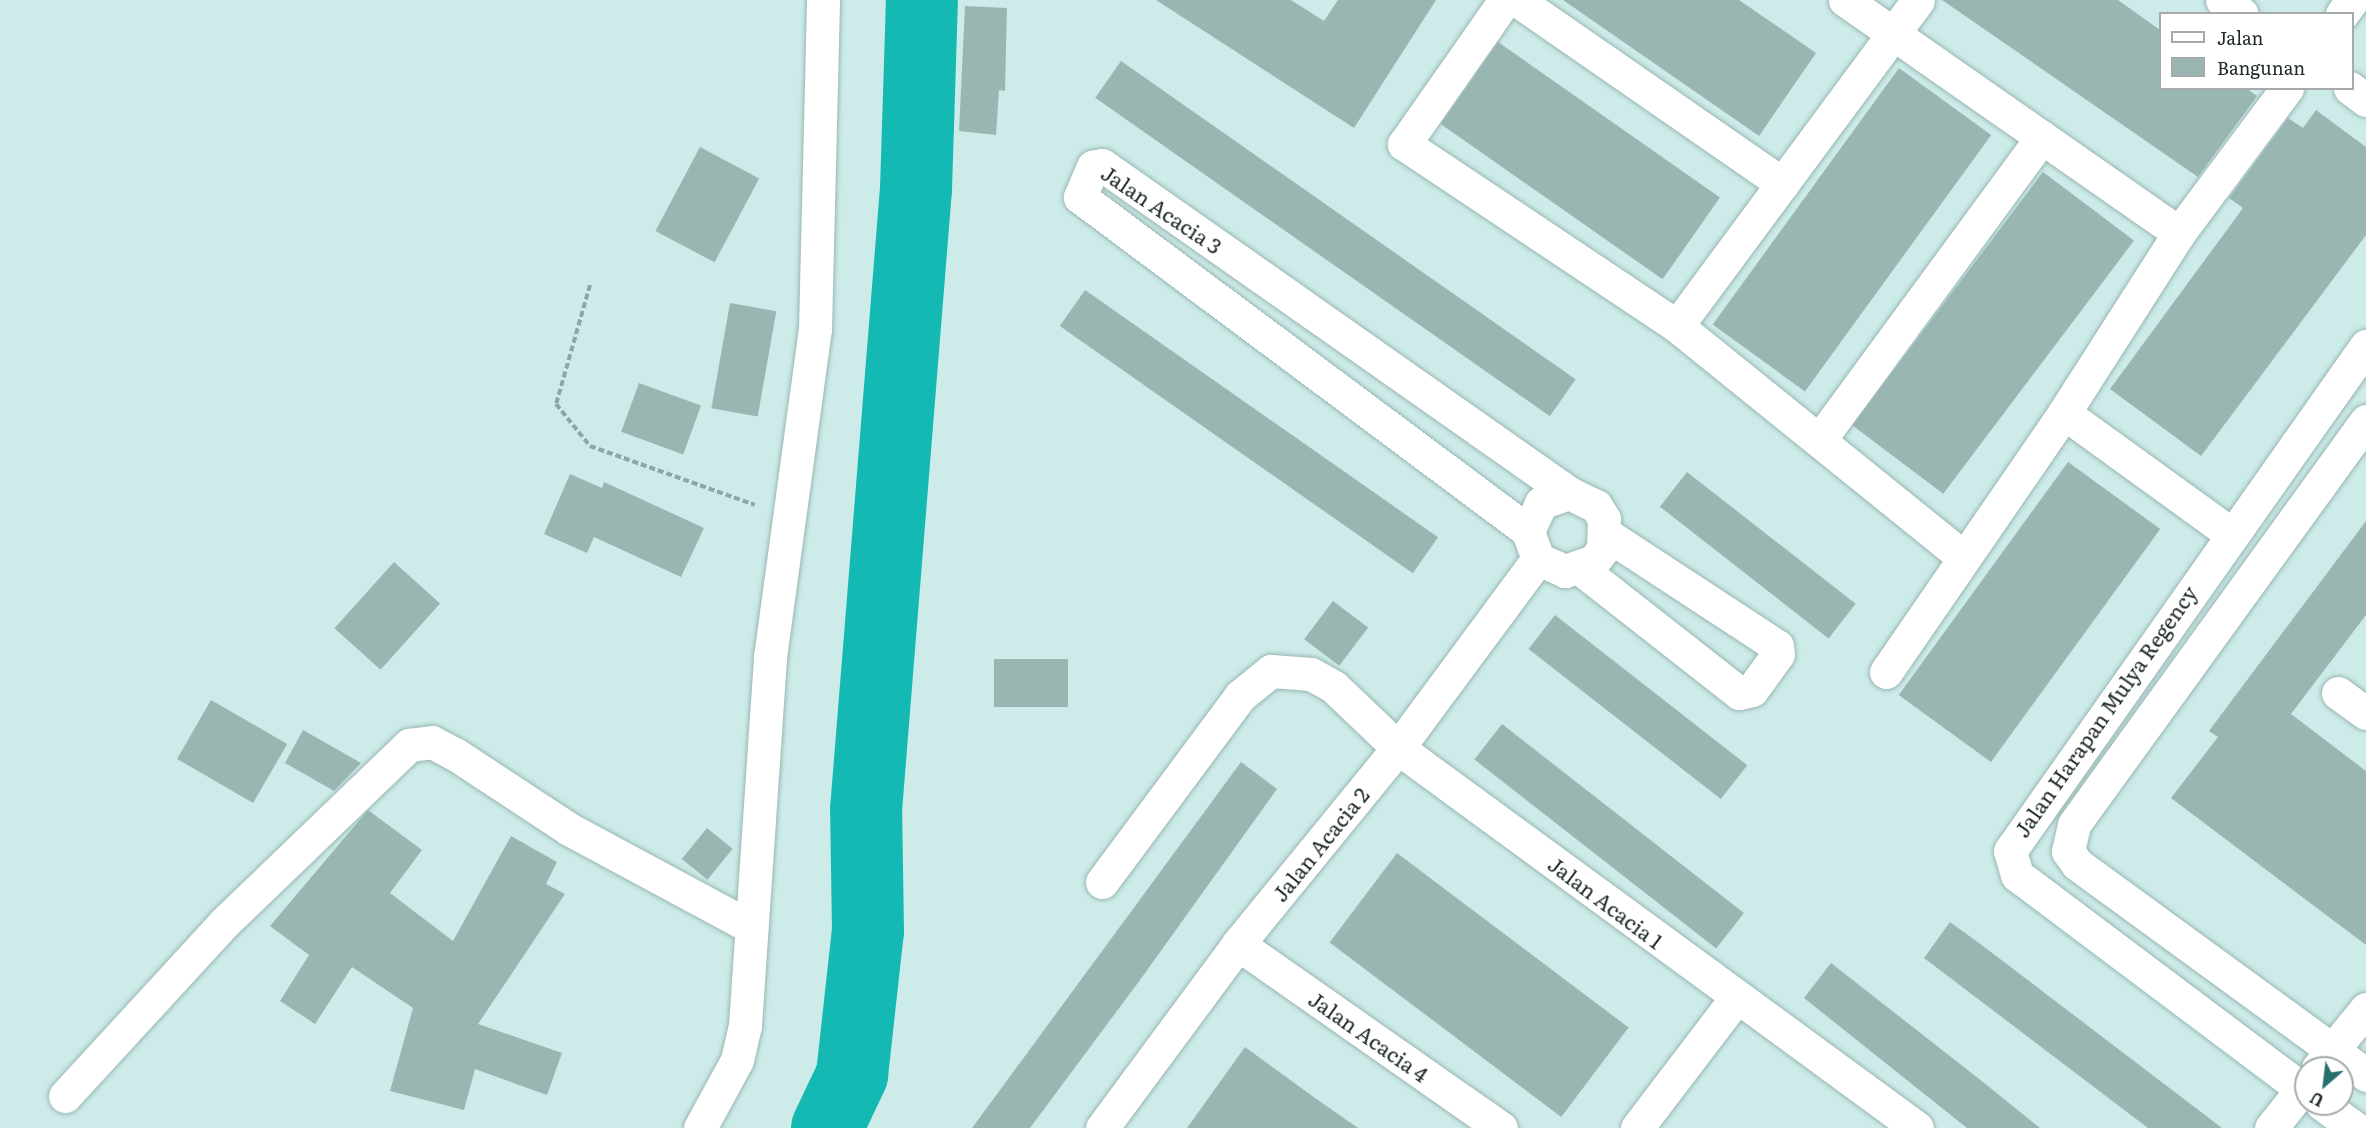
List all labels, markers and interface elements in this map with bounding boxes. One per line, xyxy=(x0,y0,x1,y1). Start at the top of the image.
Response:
legend xyxy=(2159,12,2354,90)
text: Jalan xyxy=(2217,24,2263,51)
text: Bangunan xyxy=(2217,54,2305,81)
street label: Jalan Acacia 3 xyxy=(1097,159,1227,259)
street label: Jalan Harapan Mulya Regency xyxy=(2008,580,2202,842)
street label: Jalan Acacia 2 xyxy=(1266,782,1374,906)
street label: Jalan Acacia 1 xyxy=(1544,851,1668,953)
street label: Jalan Acacia 4 xyxy=(1304,986,1434,1086)
north arrow xyxy=(2294,1056,2354,1116)
text: U xyxy=(2305,1087,2328,1114)

